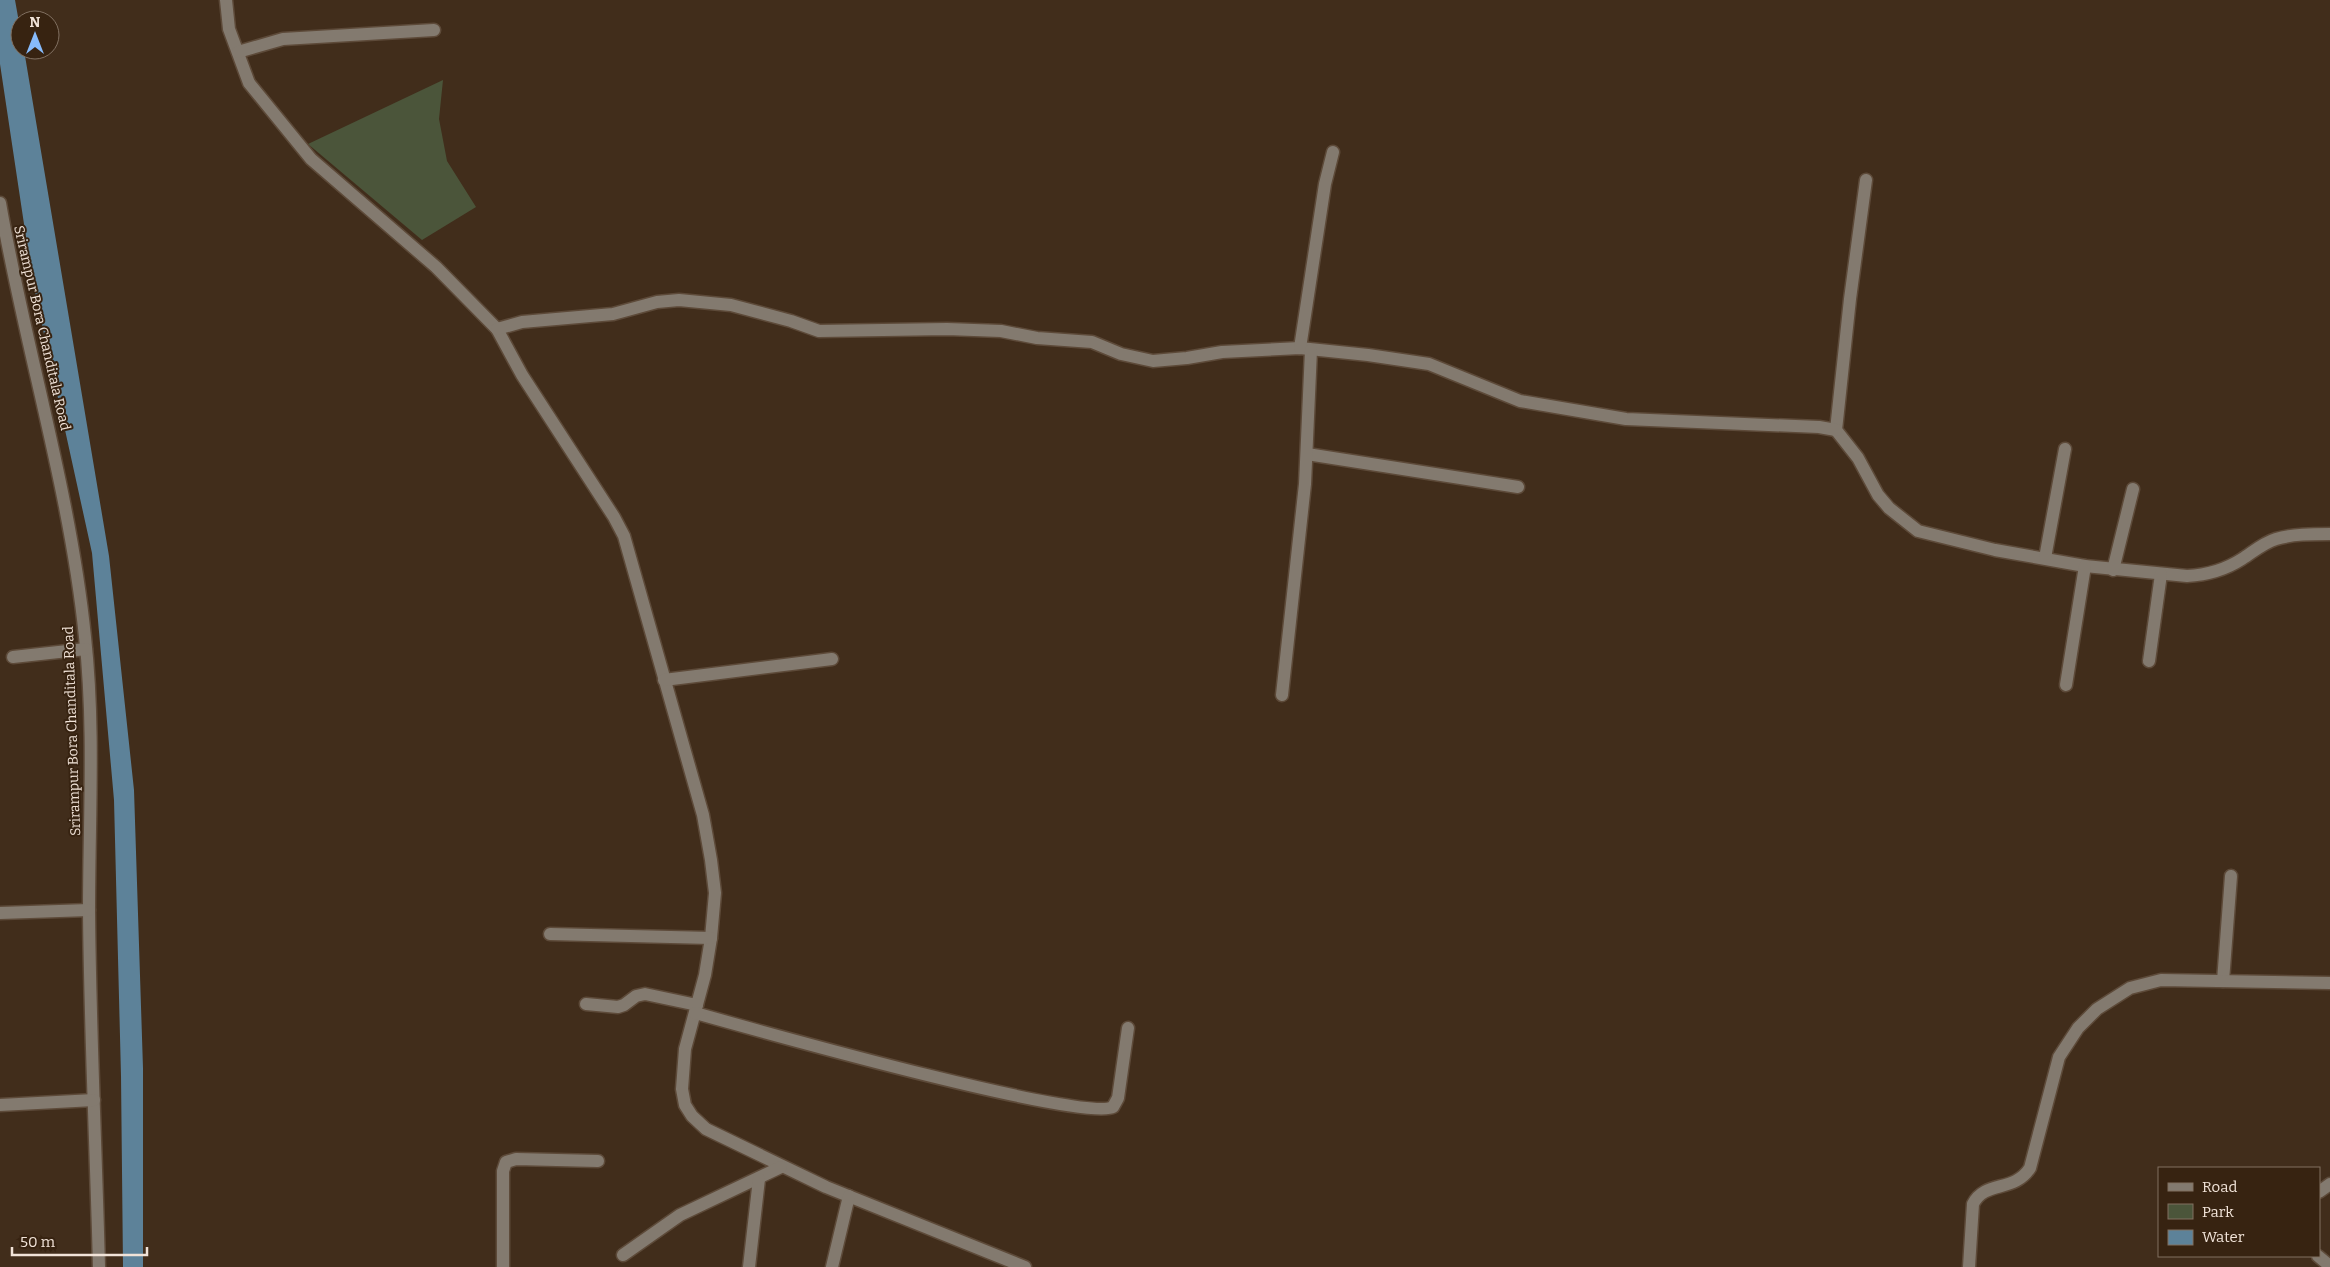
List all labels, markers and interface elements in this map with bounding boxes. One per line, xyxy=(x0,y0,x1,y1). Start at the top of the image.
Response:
north arrow xyxy=(10,10,60,60)
text: N xyxy=(30,14,41,31)
street label: Srirampur Bora Chanditala Road xyxy=(10,224,74,432)
street label: Srirampur Bora Chanditala Road xyxy=(60,626,84,836)
legend xyxy=(2158,1167,2320,1257)
text: Road xyxy=(2202,1178,2237,1196)
text: Park xyxy=(2202,1203,2234,1221)
scale bar xyxy=(12,1224,148,1256)
text: Water xyxy=(2202,1228,2245,1246)
text: 50 m xyxy=(20,1233,56,1251)

